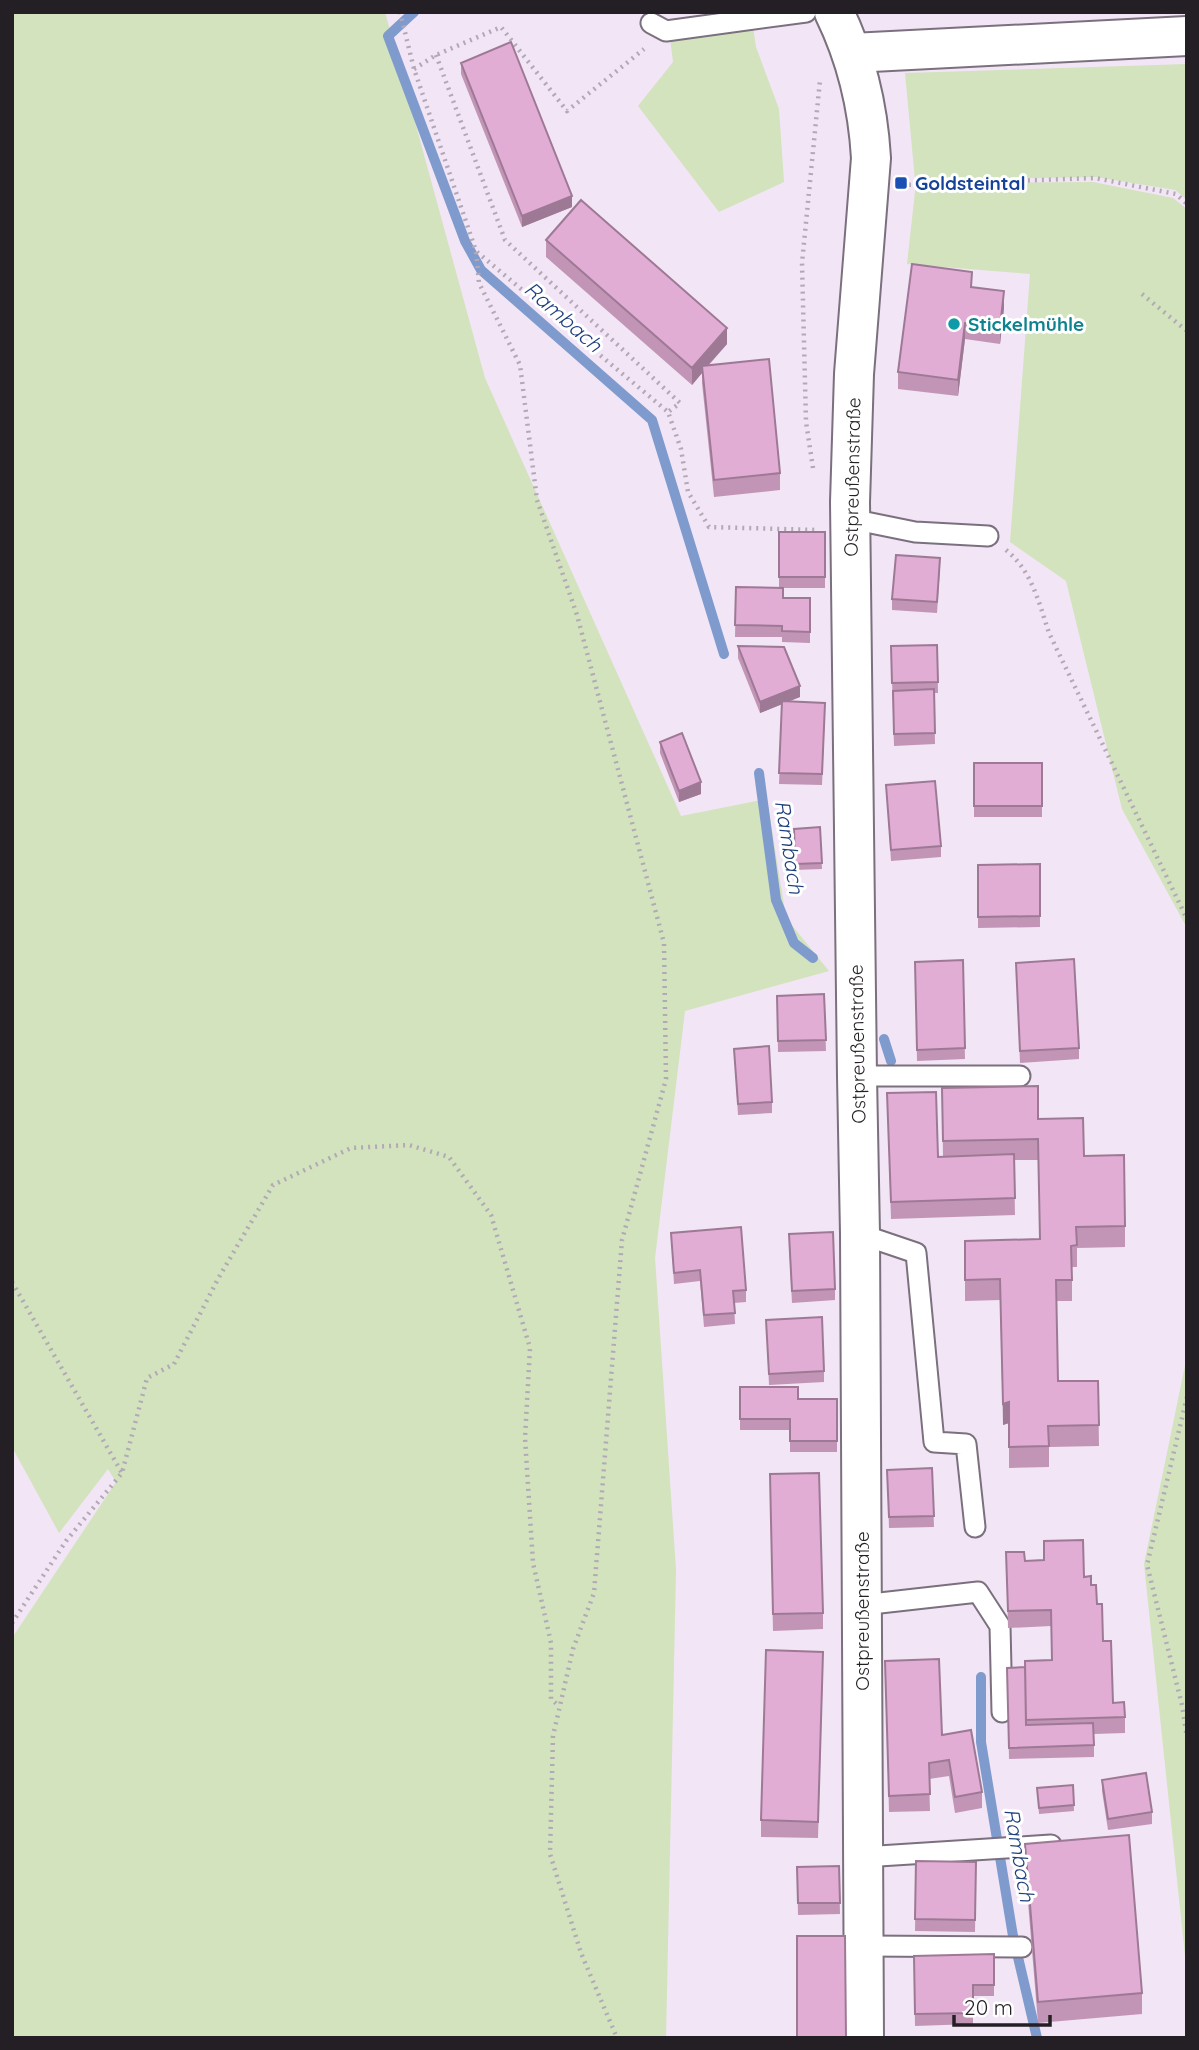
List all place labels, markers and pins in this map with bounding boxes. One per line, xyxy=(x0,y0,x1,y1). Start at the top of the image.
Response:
place label: Goldsteintal xyxy=(915,171,1026,195)
marker: Goldsteintal xyxy=(893,175,909,191)
place label: Stickelmühle xyxy=(968,312,1084,336)
marker: Stickelmühle xyxy=(946,316,962,332)

